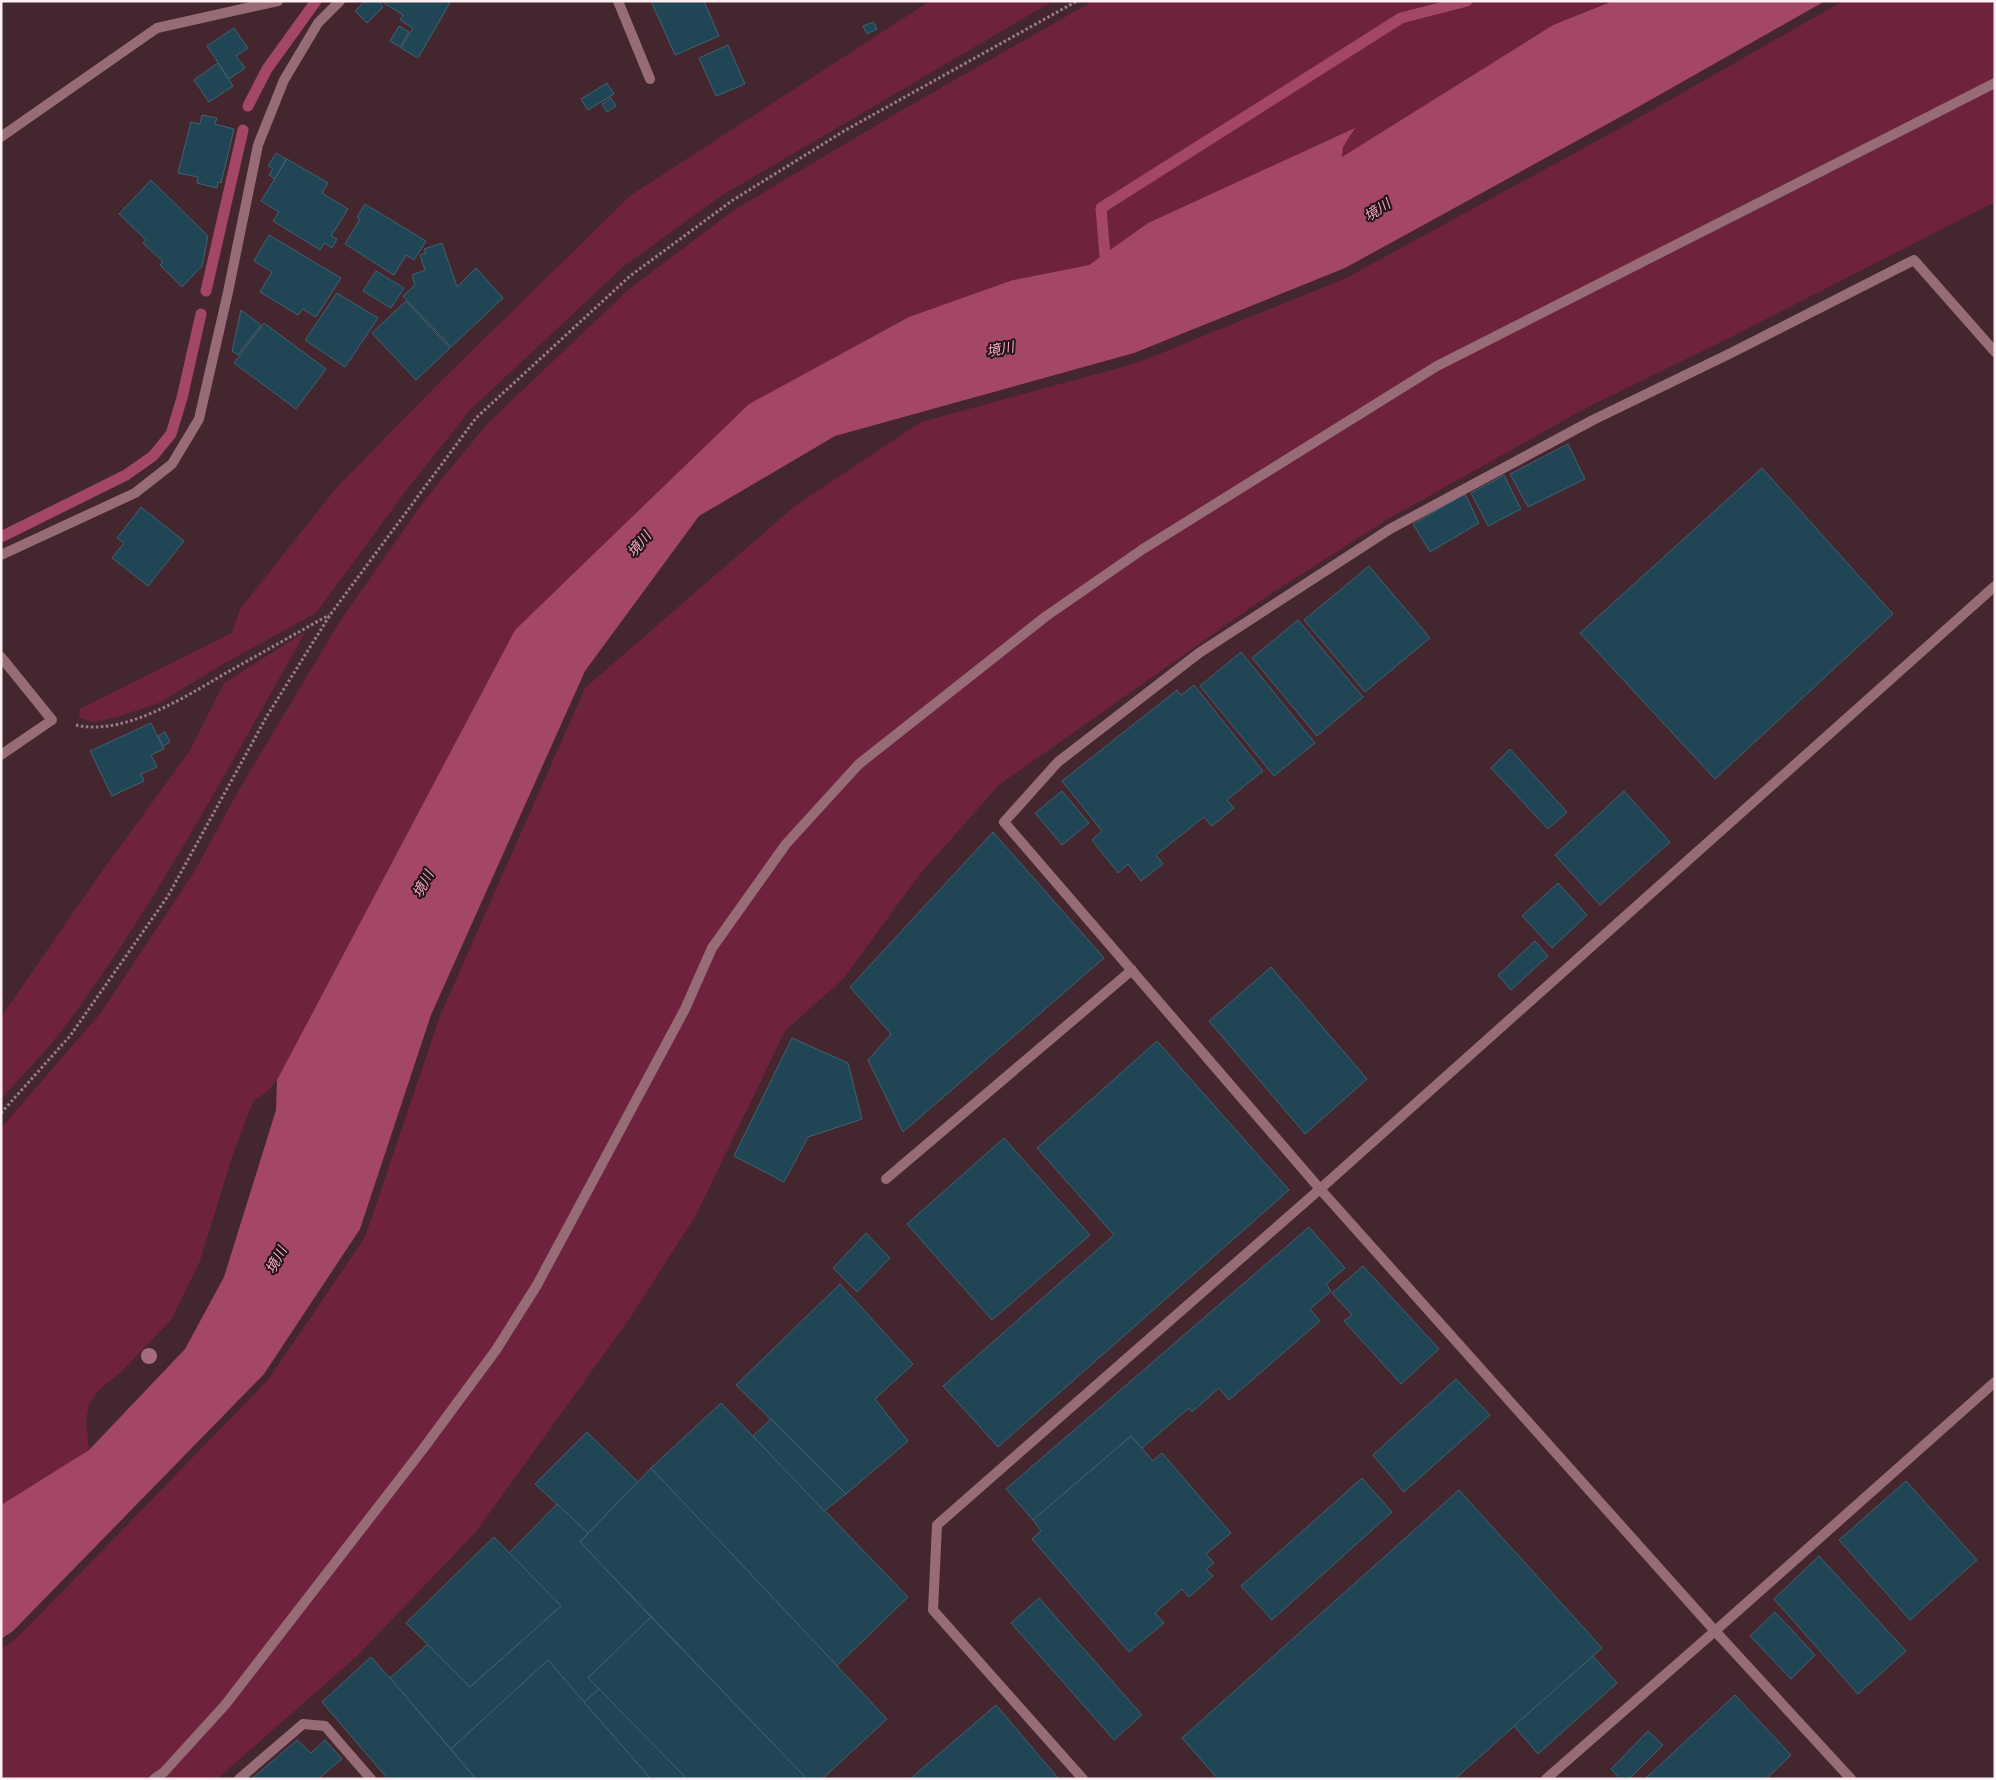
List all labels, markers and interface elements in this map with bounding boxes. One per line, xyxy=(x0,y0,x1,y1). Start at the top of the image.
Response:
water label: 境川 xyxy=(1360,194,1395,225)
water label: 境川 xyxy=(985,337,1017,361)
water label: 境川 xyxy=(623,526,656,561)
water label: 境川 xyxy=(408,866,439,901)
water label: 境川 xyxy=(261,1242,291,1277)

